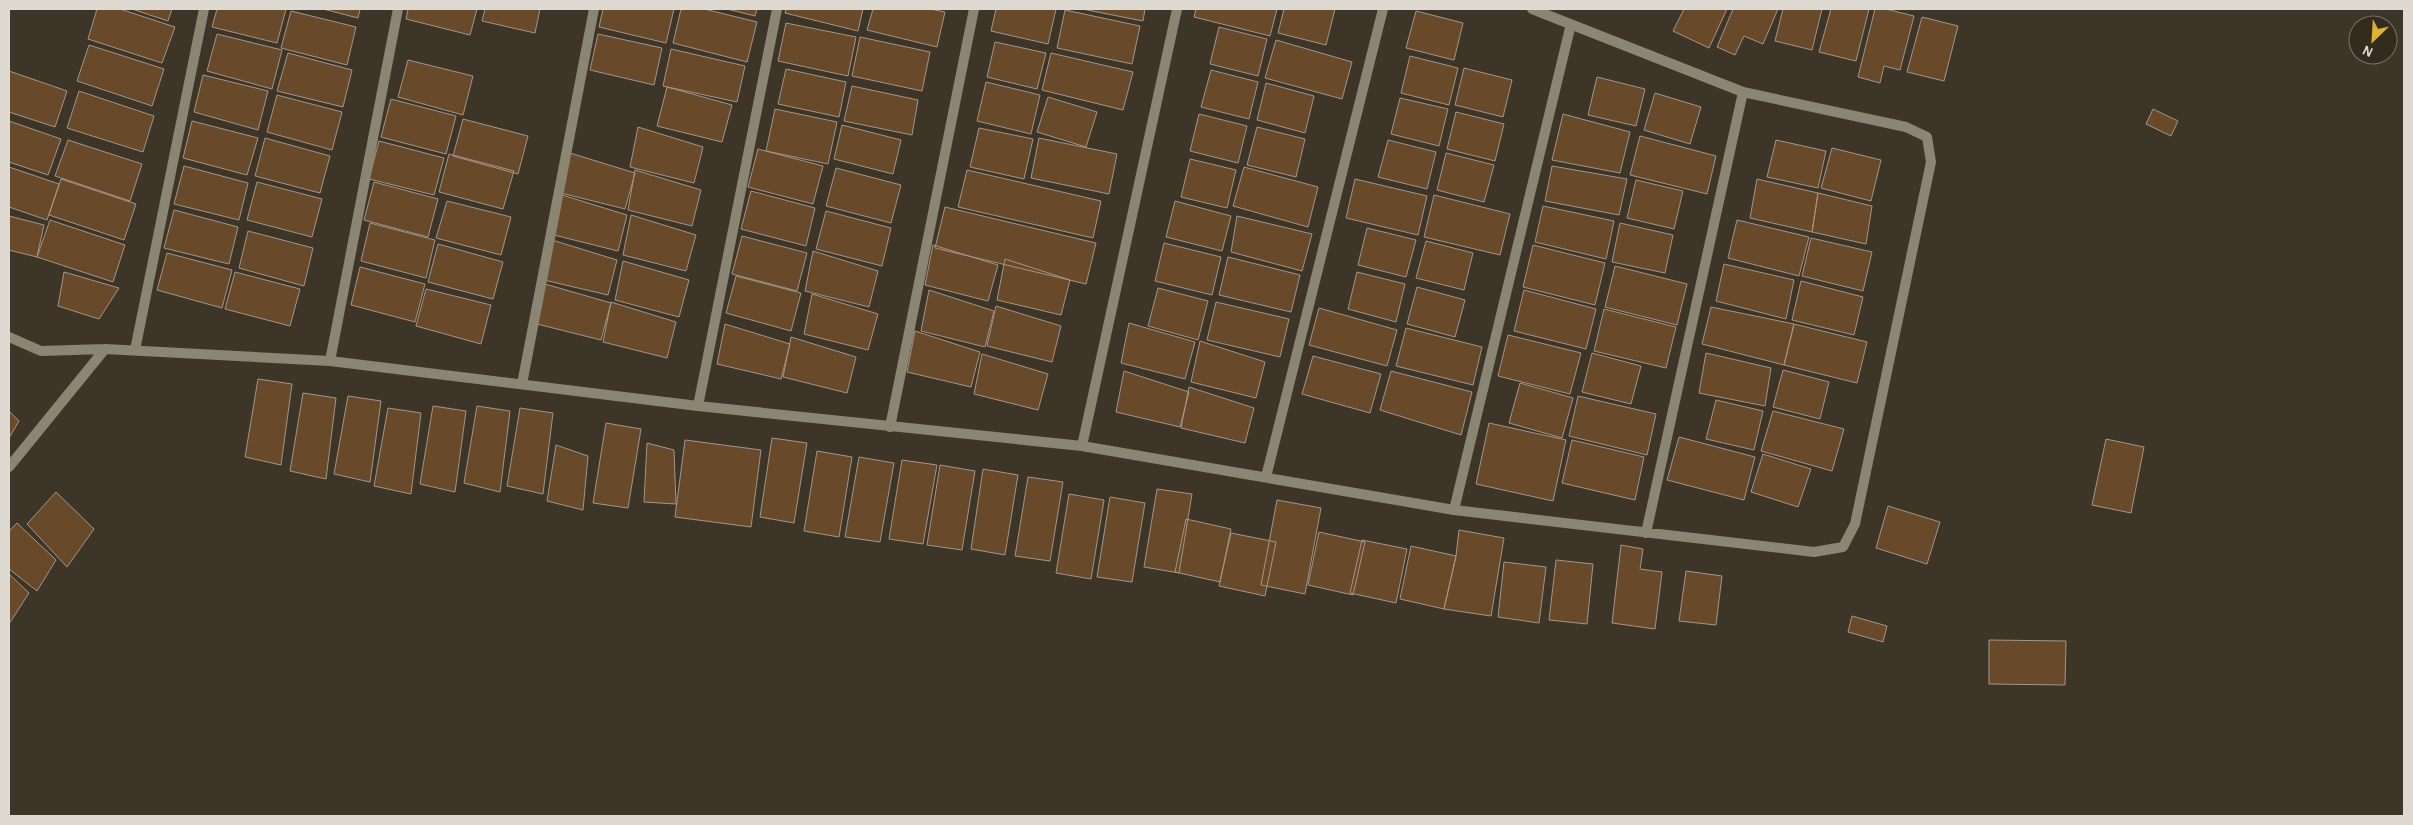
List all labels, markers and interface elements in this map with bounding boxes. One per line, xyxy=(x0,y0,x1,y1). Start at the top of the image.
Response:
north arrow xyxy=(2348,15,2398,65)
text: N xyxy=(2361,42,2375,59)

